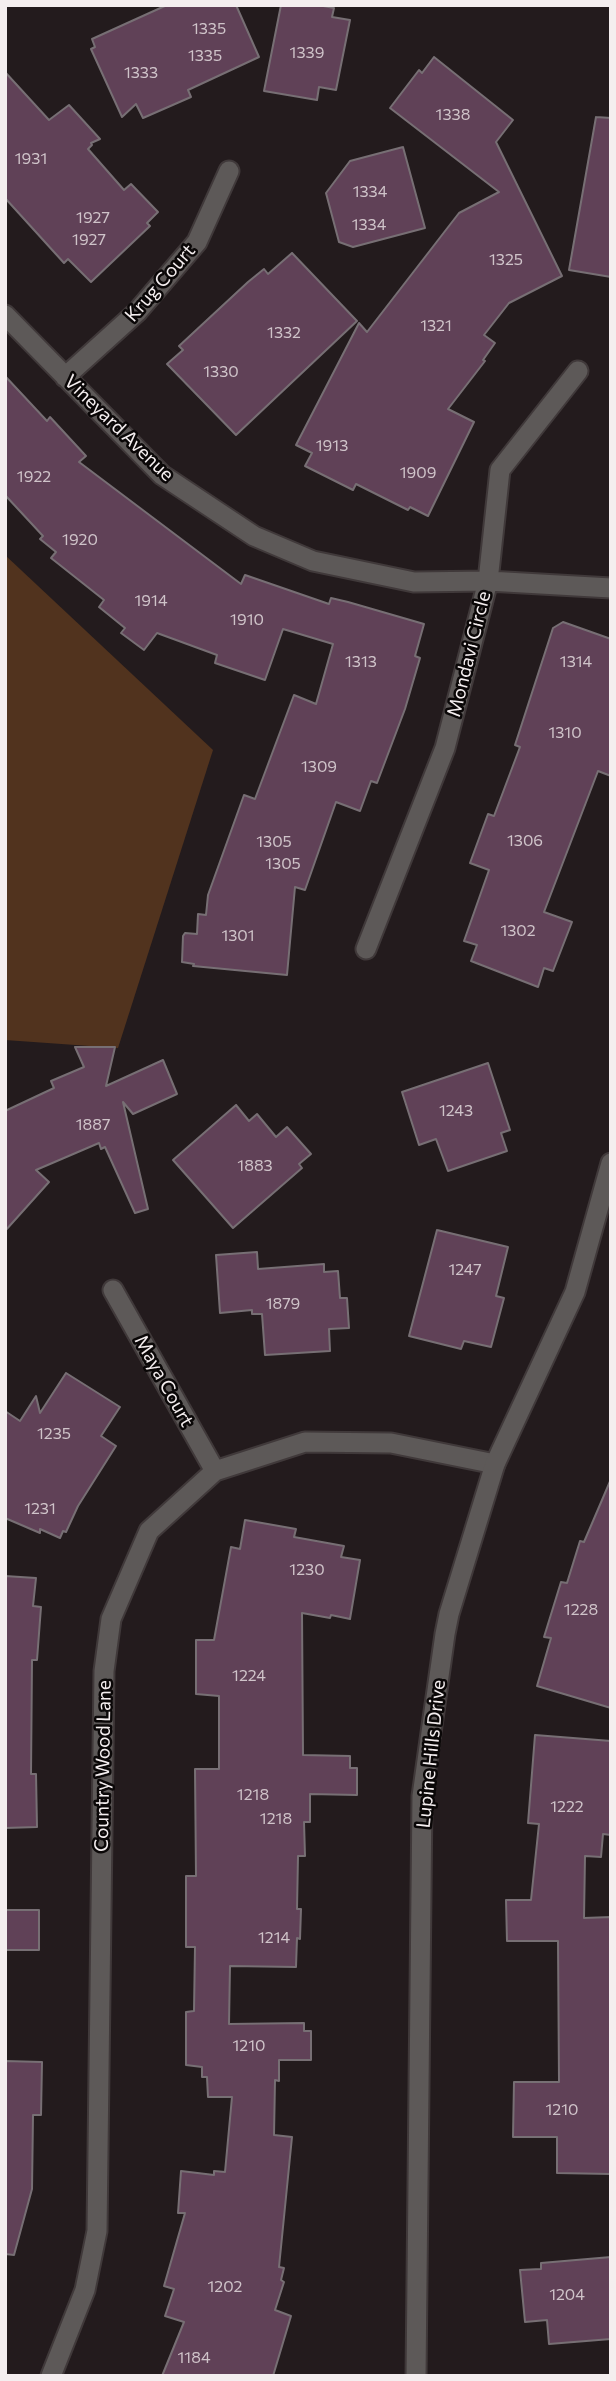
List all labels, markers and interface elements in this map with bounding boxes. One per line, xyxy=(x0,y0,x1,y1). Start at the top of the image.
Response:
house number: 1335 xyxy=(192,19,226,39)
house number: 1339 xyxy=(290,43,324,63)
house number: 1335 xyxy=(188,46,222,66)
house number: 1333 xyxy=(124,63,158,83)
house number: 1338 xyxy=(436,105,470,125)
house number: 1931 xyxy=(15,149,47,169)
house number: 1334 xyxy=(353,182,387,202)
house number: 1927 xyxy=(76,208,110,228)
house number: 1334 xyxy=(352,215,386,235)
house number: 1927 xyxy=(72,230,106,250)
street label: Krug Court xyxy=(120,240,200,326)
house number: 1325 xyxy=(489,250,523,270)
house number: 1321 xyxy=(420,316,452,336)
house number: 1332 xyxy=(267,323,301,343)
house number: 1330 xyxy=(203,362,239,382)
street label: Vineyard Avenue xyxy=(60,370,178,486)
house number: 1913 xyxy=(316,436,348,456)
house number: 1909 xyxy=(400,463,436,483)
house number: 1922 xyxy=(17,467,51,487)
house number: 1920 xyxy=(62,530,98,550)
street label: Mondavi Circle xyxy=(442,589,496,719)
house number: 1914 xyxy=(135,591,167,611)
house number: 1910 xyxy=(230,610,264,630)
house number: 1313 xyxy=(345,652,377,672)
house number: 1314 xyxy=(560,652,592,672)
house number: 1310 xyxy=(548,723,582,743)
house number: 1309 xyxy=(301,757,337,777)
house number: 1306 xyxy=(507,831,543,851)
house number: 1305 xyxy=(256,832,292,852)
house number: 1305 xyxy=(265,854,301,874)
house number: 1302 xyxy=(500,921,536,941)
house number: 1301 xyxy=(221,926,255,946)
house number: 1243 xyxy=(439,1101,473,1121)
house number: 1887 xyxy=(76,1115,110,1135)
house number: 1883 xyxy=(237,1156,273,1176)
house number: 1247 xyxy=(448,1260,482,1280)
house number: 1879 xyxy=(266,1294,300,1314)
street label: Maya Court xyxy=(129,1331,199,1431)
house number: 1235 xyxy=(37,1424,71,1444)
house number: 1231 xyxy=(24,1499,56,1519)
house number: 1230 xyxy=(289,1560,325,1580)
house number: 1228 xyxy=(564,1600,598,1620)
house number: 1224 xyxy=(232,1666,266,1686)
street label: Lupine Hills Drive xyxy=(412,1679,450,1829)
street label: Country Wood Lane xyxy=(90,1680,116,1852)
house number: 1218 xyxy=(237,1785,269,1805)
house number: 1222 xyxy=(550,1797,584,1817)
house number: 1218 xyxy=(260,1809,292,1829)
house number: 1214 xyxy=(258,1928,290,1948)
house number: 1210 xyxy=(233,2036,265,2056)
house number: 1210 xyxy=(546,2100,578,2120)
house number: 1202 xyxy=(208,2277,242,2297)
house number: 1204 xyxy=(549,2285,585,2305)
house number: 1184 xyxy=(178,2348,210,2368)

